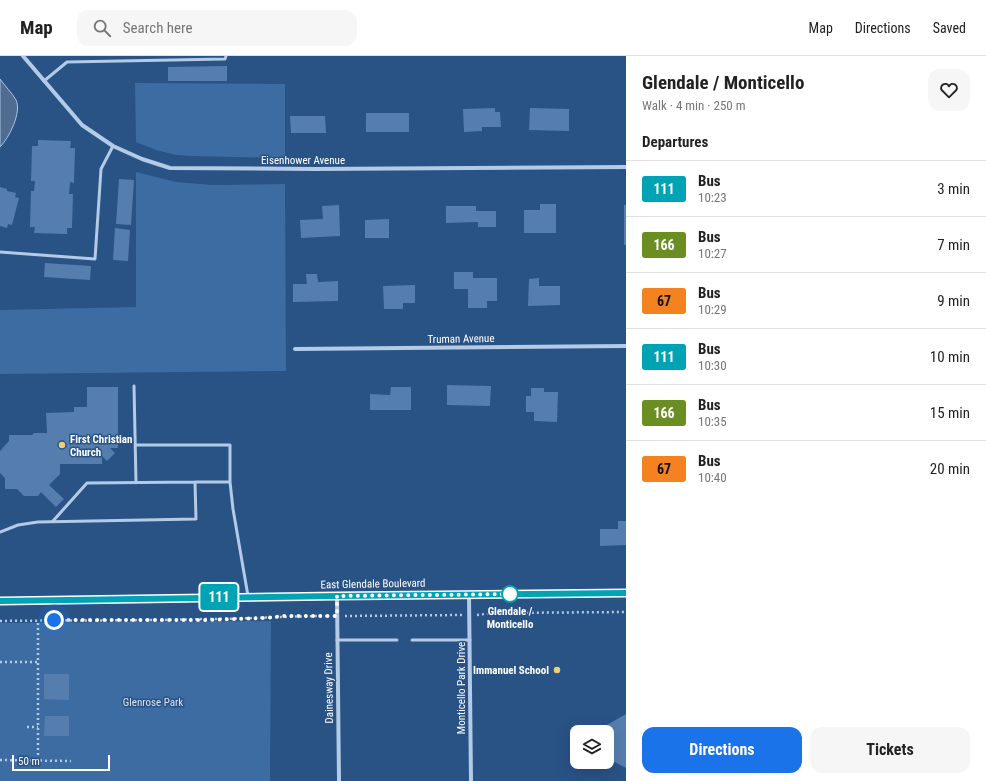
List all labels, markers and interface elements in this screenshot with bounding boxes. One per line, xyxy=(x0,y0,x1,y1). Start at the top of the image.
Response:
search box xyxy=(77,10,357,46)
text: Map xyxy=(20,16,53,39)
icon: search xyxy=(91,17,113,39)
text: Search here xyxy=(123,19,193,37)
text: Map xyxy=(809,20,833,36)
text: Directions xyxy=(855,20,911,36)
text: Saved xyxy=(933,20,966,36)
button: heart xyxy=(928,69,970,111)
text: Glendale / Monticello xyxy=(642,71,804,94)
text: Walk · 4 min · 250 m xyxy=(642,98,746,113)
text: Departures xyxy=(642,133,708,151)
street label: Eisenhower Avenue xyxy=(261,154,345,167)
text: Bus xyxy=(698,172,721,190)
text: 3 min xyxy=(937,180,970,198)
text: 111 xyxy=(653,181,675,197)
text: 10:23 xyxy=(698,190,727,205)
text: Bus xyxy=(698,228,721,246)
text: 7 min xyxy=(937,236,970,254)
text: 166 xyxy=(653,237,675,253)
text: 10:27 xyxy=(698,246,727,261)
text: Bus xyxy=(698,284,721,302)
text: 9 min xyxy=(937,292,970,310)
text: 67 xyxy=(657,293,671,309)
text: 10:29 xyxy=(698,302,727,317)
street label: Truman Avenue xyxy=(427,332,495,346)
text: Bus xyxy=(698,340,721,358)
text: 10 min xyxy=(930,348,970,366)
text: 111 xyxy=(653,349,675,365)
text: 10:30 xyxy=(698,358,727,373)
text: Bus xyxy=(698,396,721,414)
text: 15 min xyxy=(930,404,970,422)
text: 166 xyxy=(653,405,675,421)
text: 10:35 xyxy=(698,414,727,429)
place label: First Christian Church xyxy=(70,433,132,459)
marker: First Christian Church xyxy=(57,440,67,450)
text: Bus xyxy=(698,452,721,470)
text: 20 min xyxy=(930,460,970,478)
text: 67 xyxy=(657,461,671,477)
text: 10:40 xyxy=(698,470,727,485)
street label: East Glendale Boulevard xyxy=(320,577,426,591)
line badge: 111 xyxy=(196,584,242,610)
marker: Glendale / Monticello xyxy=(501,585,519,603)
text: 111 xyxy=(208,589,230,605)
place label: Glendale / Monticello xyxy=(487,605,534,631)
your location xyxy=(44,610,64,630)
street label: Monticello Park Drive xyxy=(455,642,468,734)
street label: Dainesway Drive xyxy=(322,652,336,724)
place label: Immanuel School xyxy=(473,664,549,677)
marker: Immanuel School xyxy=(552,665,562,675)
park label: Glenrose Park xyxy=(123,696,183,709)
map controls xyxy=(570,725,614,769)
button: layers xyxy=(570,725,614,769)
button: Directions xyxy=(642,727,802,773)
button: Tickets xyxy=(810,727,970,773)
scale bar xyxy=(12,753,110,772)
text: 50 m xyxy=(18,755,40,768)

